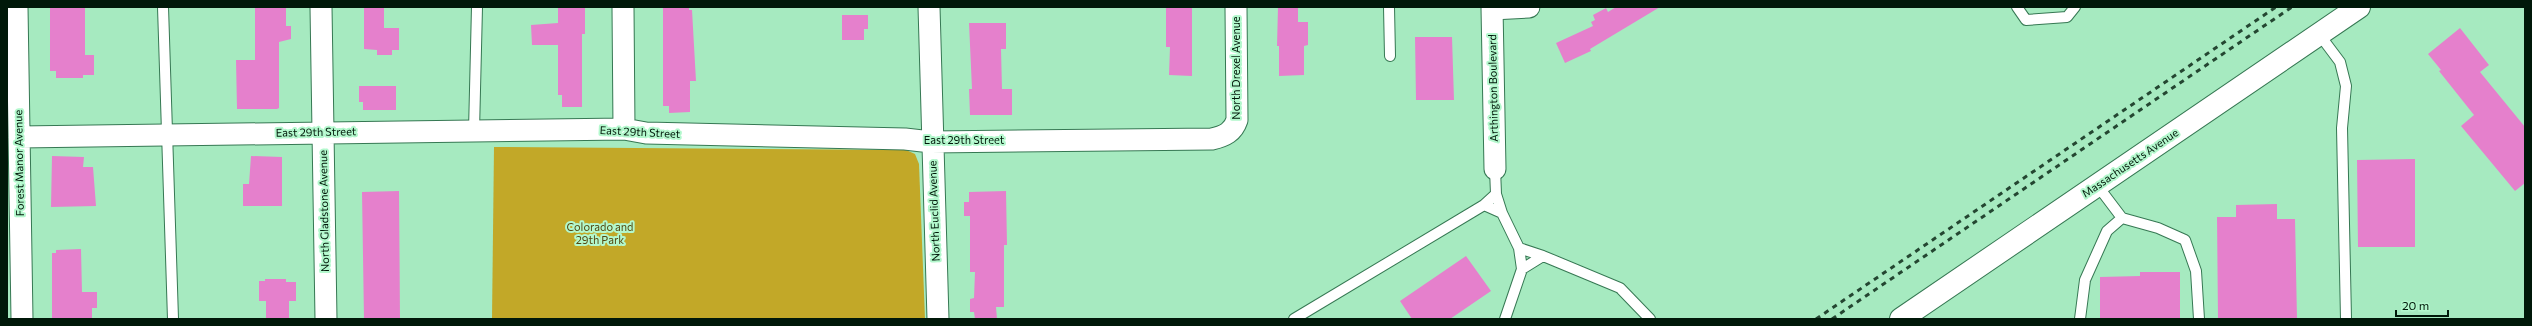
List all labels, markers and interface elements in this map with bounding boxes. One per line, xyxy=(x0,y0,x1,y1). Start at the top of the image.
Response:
street label: North Drexel Avenue xyxy=(1229,16,1242,120)
street label: Arthington Boulevard xyxy=(1485,34,1500,142)
street label: Forest Manor Avenue xyxy=(11,109,26,216)
street label: East 29th Street xyxy=(599,123,681,140)
street label: East 29th Street xyxy=(276,124,357,139)
street label: Massachusetts Avenue xyxy=(2079,125,2180,200)
street label: East 29th Street xyxy=(924,133,1005,146)
street label: North Gladstone Avenue xyxy=(316,150,331,272)
street label: North Euclid Avenue xyxy=(925,160,942,262)
park label: Colorado and 29th Park xyxy=(567,220,633,246)
scale bar xyxy=(2396,292,2448,318)
text: 20 m xyxy=(2402,298,2429,312)

